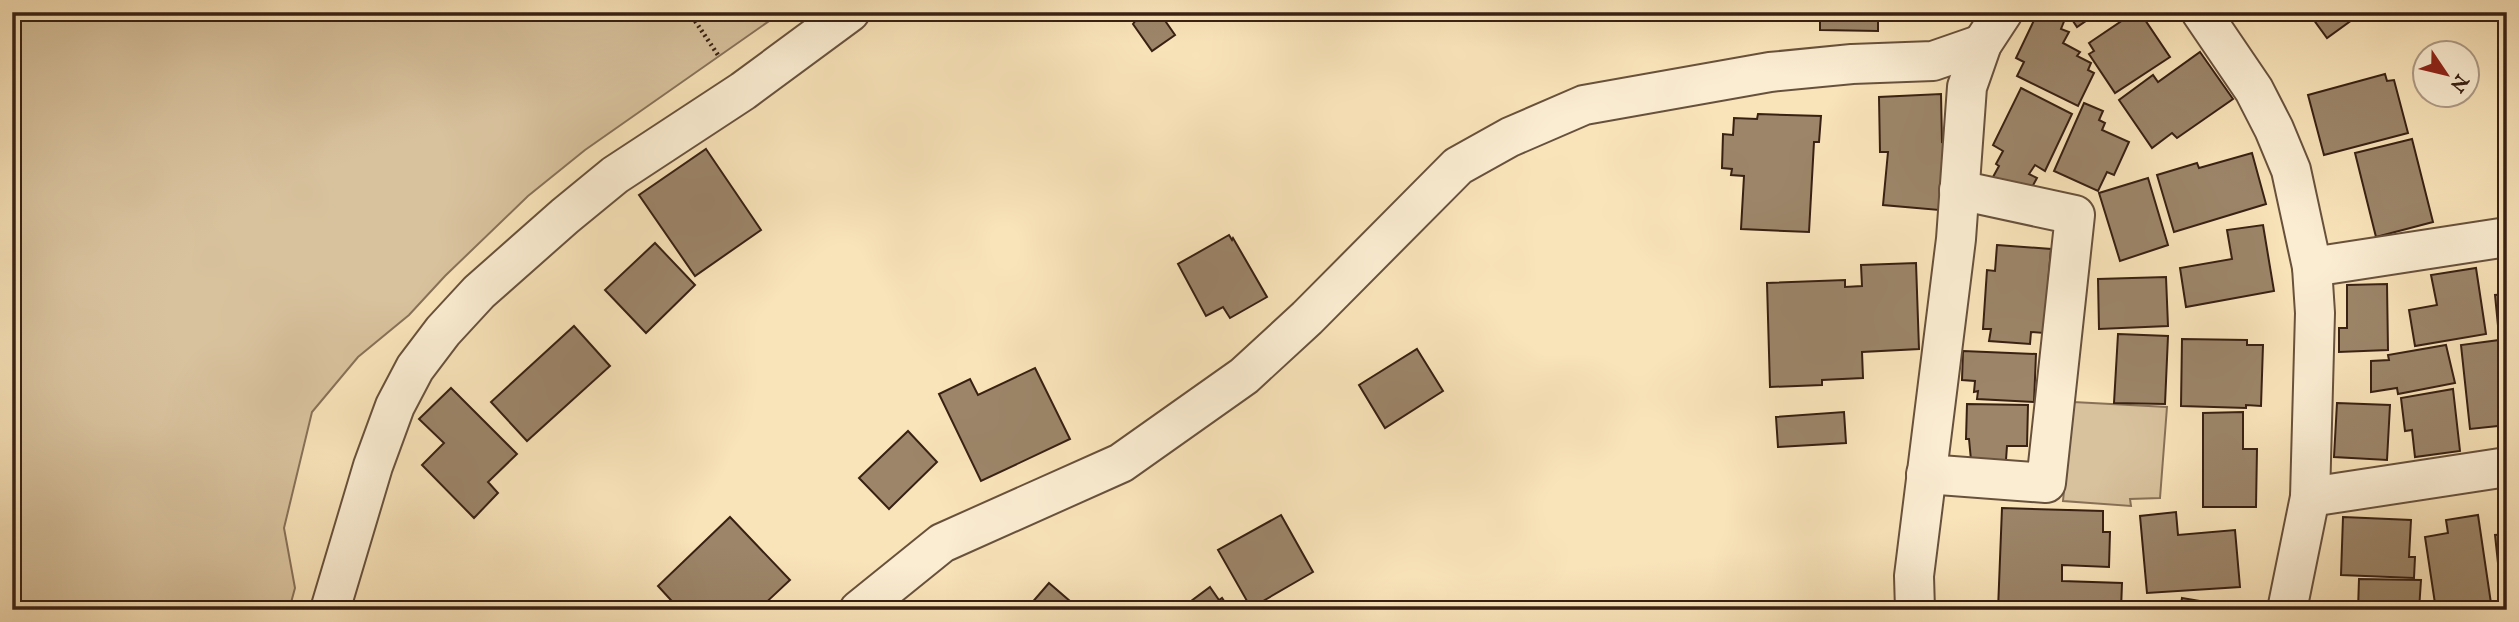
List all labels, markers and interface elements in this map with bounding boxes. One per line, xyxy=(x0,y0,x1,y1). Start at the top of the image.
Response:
north arrow xyxy=(2410,38,2480,108)
text: N xyxy=(2443,68,2473,97)

